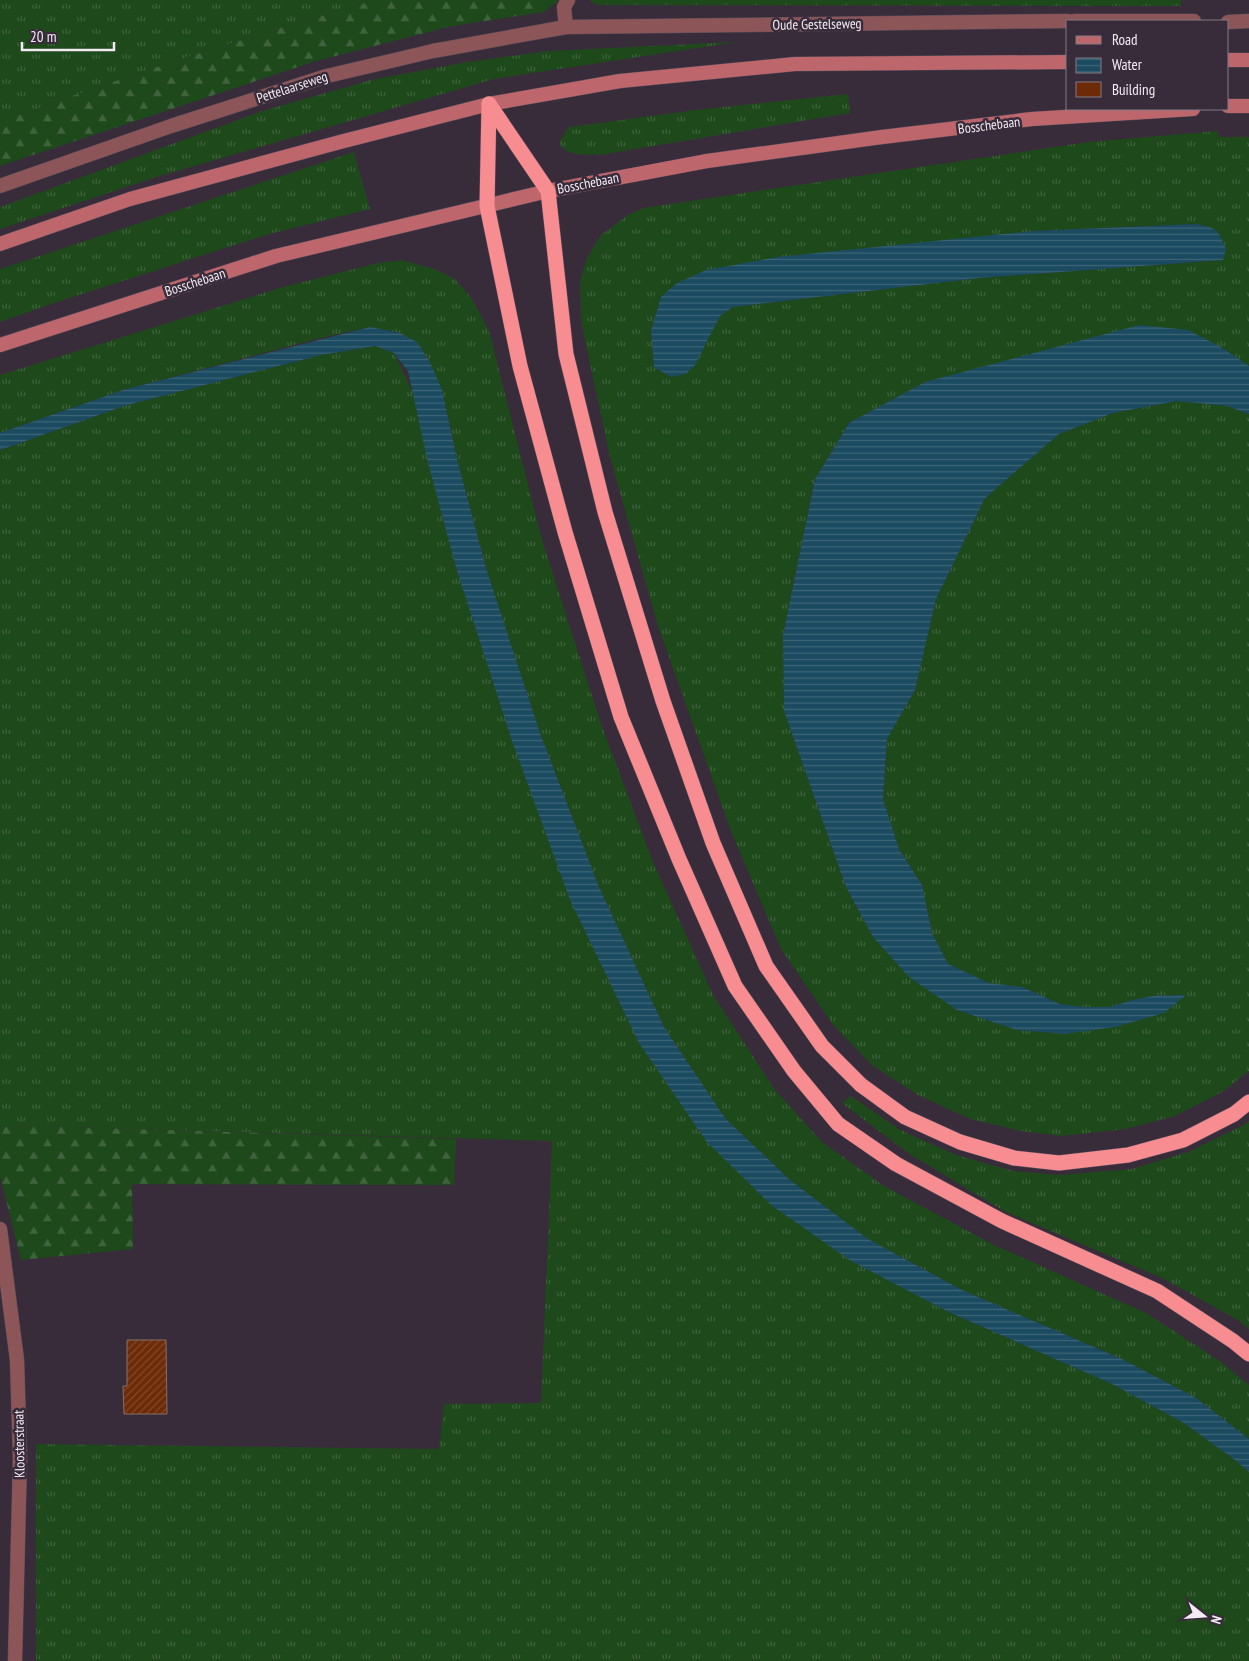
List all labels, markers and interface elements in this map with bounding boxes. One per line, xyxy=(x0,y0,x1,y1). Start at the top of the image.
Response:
street label: Oude Gestelseweg xyxy=(772,14,862,34)
scale bar xyxy=(22,20,115,52)
legend xyxy=(1066,20,1229,110)
text: 20 m xyxy=(30,27,56,46)
text: Road xyxy=(1112,30,1138,49)
text: Water xyxy=(1112,55,1143,74)
street label: Pettelaarseweg xyxy=(254,67,330,107)
text: Building xyxy=(1112,80,1155,99)
street label: Bosschebaan xyxy=(957,112,1021,138)
street label: Bosschebaan xyxy=(556,168,620,198)
street label: Bosschebaan xyxy=(163,264,227,300)
street label: Kloosterstraat xyxy=(9,1410,29,1478)
north arrow xyxy=(1179,1591,1229,1641)
text: N xyxy=(1207,1614,1226,1626)

